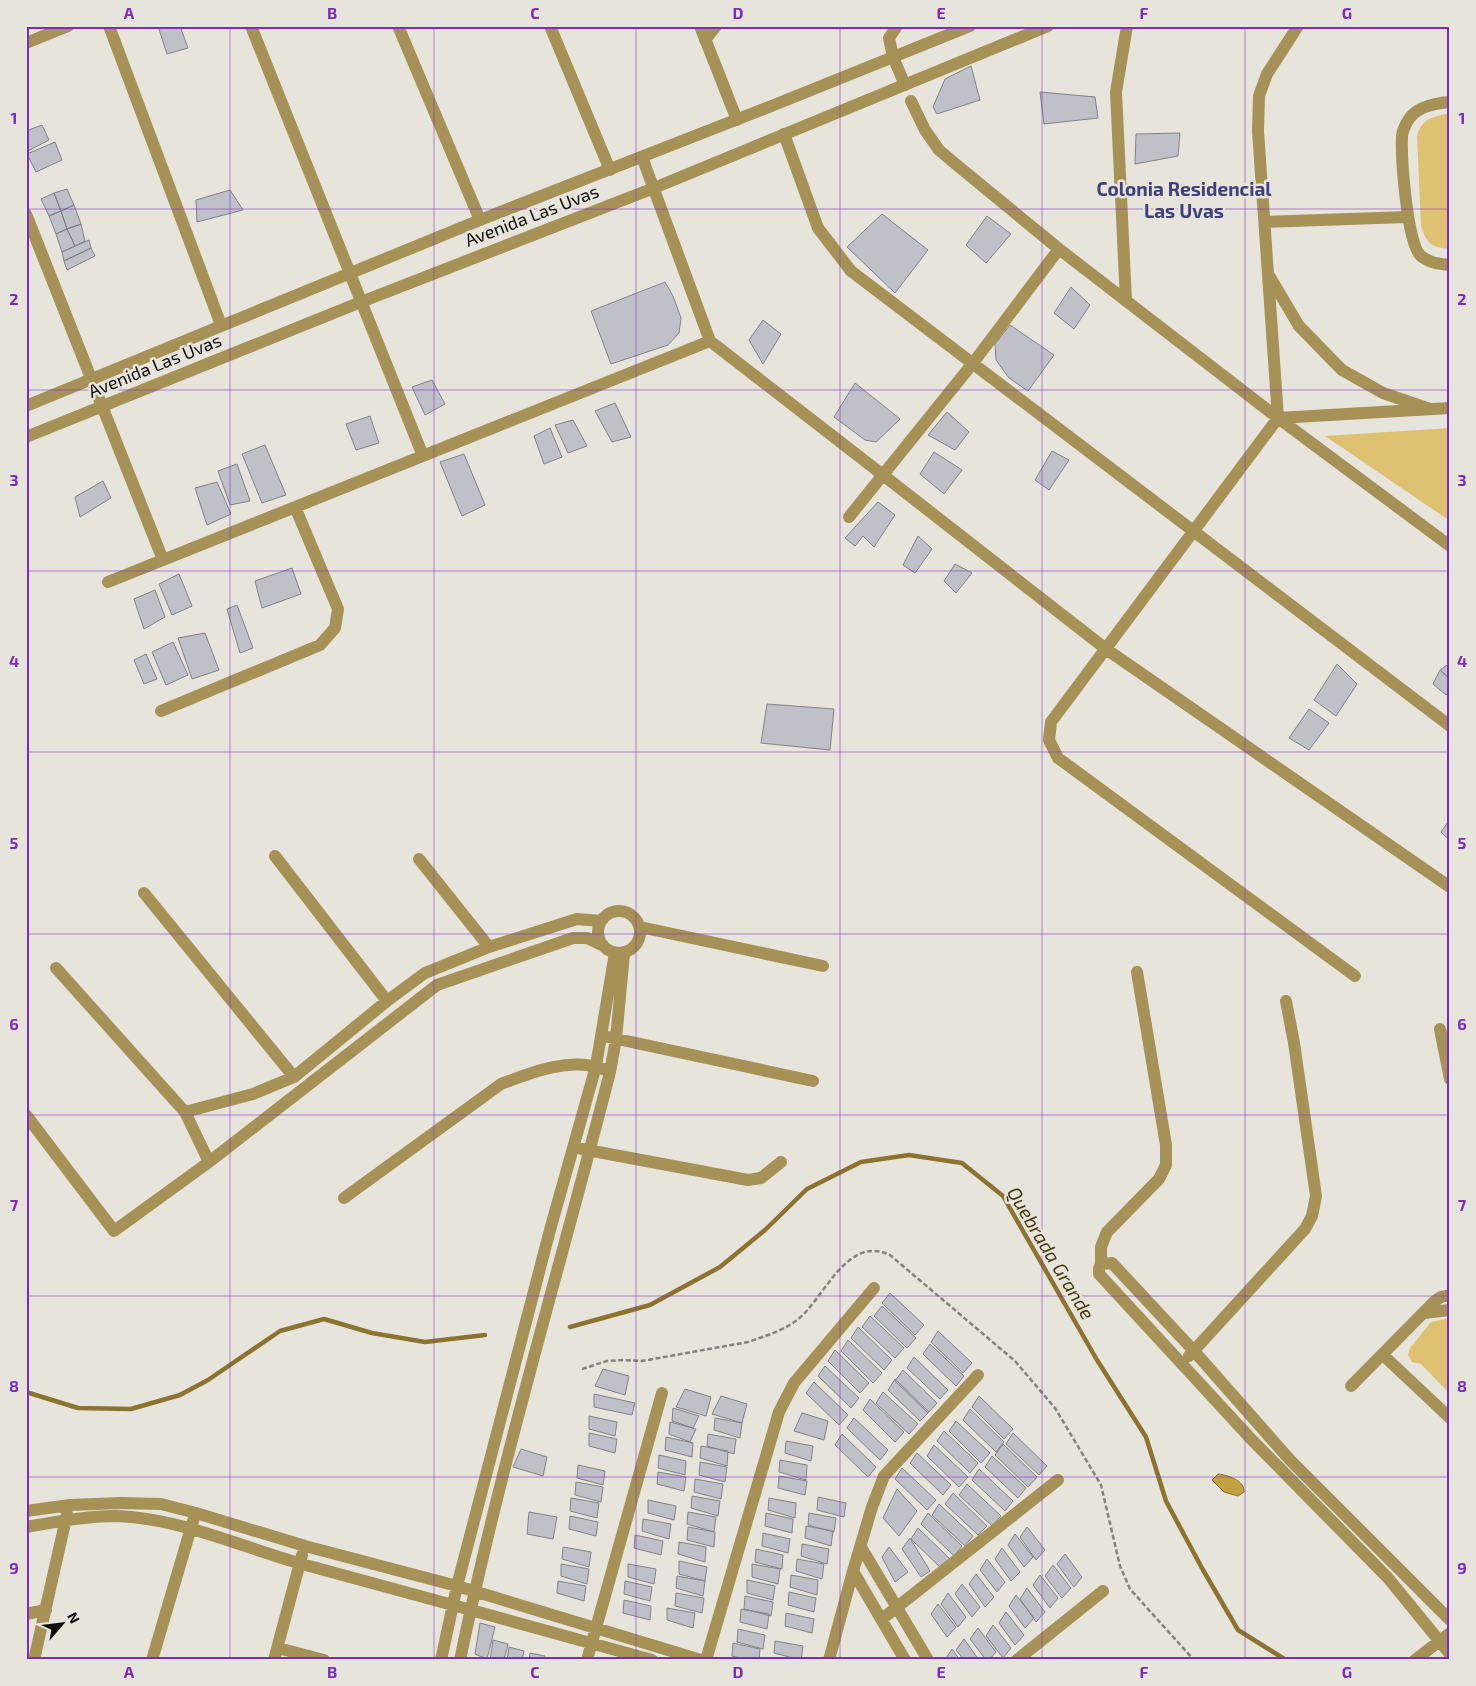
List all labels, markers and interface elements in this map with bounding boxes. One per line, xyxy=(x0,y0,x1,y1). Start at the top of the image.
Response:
text: A xyxy=(124,3,135,22)
text: B xyxy=(327,3,337,22)
text: C xyxy=(530,3,540,22)
text: D xyxy=(733,3,744,22)
text: E xyxy=(936,3,946,22)
text: F xyxy=(1140,3,1149,22)
text: G xyxy=(1342,3,1352,22)
text: 1 xyxy=(11,108,17,127)
text: 1 xyxy=(1459,108,1465,127)
district label: Colonia Residencial Las Uvas xyxy=(1096,177,1272,222)
street label: Avenida Las Uvas xyxy=(461,179,602,251)
text: 2 xyxy=(9,289,19,308)
text: 2 xyxy=(1457,289,1467,308)
street label: Avenida Las Uvas xyxy=(85,328,224,402)
text: 3 xyxy=(9,470,19,489)
text: 3 xyxy=(1457,470,1467,489)
text: 4 xyxy=(9,651,19,670)
text: 4 xyxy=(1457,651,1467,670)
text: 5 xyxy=(10,833,19,852)
text: 5 xyxy=(1458,833,1467,852)
text: 6 xyxy=(9,1014,19,1033)
text: 6 xyxy=(1457,1014,1467,1033)
water label: Quebrada Grande xyxy=(1003,1182,1100,1323)
text: 7 xyxy=(10,1195,19,1214)
text: 7 xyxy=(1458,1195,1467,1214)
text: 8 xyxy=(9,1376,19,1395)
text: 8 xyxy=(1457,1376,1467,1395)
text: 9 xyxy=(9,1558,19,1577)
text: 9 xyxy=(1457,1558,1467,1577)
north arrow xyxy=(38,1598,88,1648)
text: N xyxy=(64,1609,84,1626)
text: A xyxy=(124,1662,135,1681)
text: B xyxy=(327,1662,337,1681)
text: C xyxy=(530,1662,540,1681)
text: D xyxy=(733,1662,744,1681)
text: E xyxy=(936,1662,946,1681)
text: F xyxy=(1140,1662,1149,1681)
text: G xyxy=(1342,1662,1352,1681)

